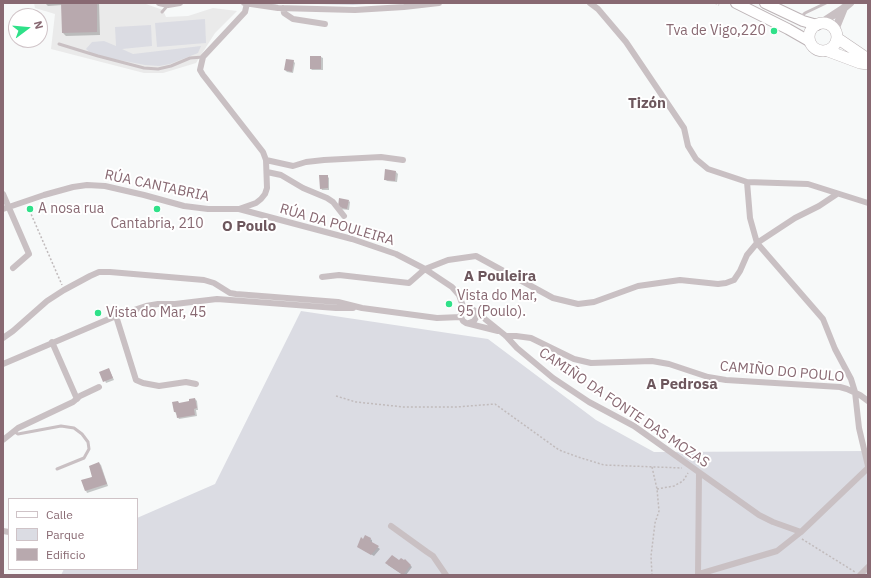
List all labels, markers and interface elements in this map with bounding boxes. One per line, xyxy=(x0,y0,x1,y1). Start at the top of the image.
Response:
north arrow xyxy=(8,8,48,48)
text: N xyxy=(31,19,46,31)
place label: Tva de Vigo,220 xyxy=(666,23,766,39)
marker: Tva de Vigo,220 xyxy=(769,26,779,36)
district label: Tizón xyxy=(628,95,666,113)
street label: RÚA CANTABRIA xyxy=(103,167,211,205)
place label: A nosa rua xyxy=(38,201,104,217)
street label: RÚA DA POULEIRA xyxy=(278,201,396,249)
marker: A nosa rua xyxy=(25,204,35,214)
marker: Cantabria, 210 xyxy=(152,204,162,214)
place label: Cantabria, 210 xyxy=(110,216,204,232)
district label: O Poulo xyxy=(222,218,276,236)
district label: A Pouleira xyxy=(464,268,536,286)
place label: Vista do Mar, 95 (Poulo). xyxy=(457,288,537,320)
marker: Vista do Mar, 95 (Poulo). xyxy=(444,299,454,309)
place label: Vista do Mar, 45 xyxy=(106,305,206,321)
marker: Vista do Mar, 45 xyxy=(93,308,103,318)
street label: CAMIÑO DA FONTE DAS MOZAS xyxy=(536,345,712,471)
street label: CAMIÑO DO POULO xyxy=(719,358,845,386)
district label: A Pedrosa xyxy=(646,376,718,394)
legend xyxy=(8,498,138,570)
text: Calle xyxy=(46,507,73,522)
text: Parque xyxy=(46,527,84,542)
text: Edificio xyxy=(46,547,85,562)

